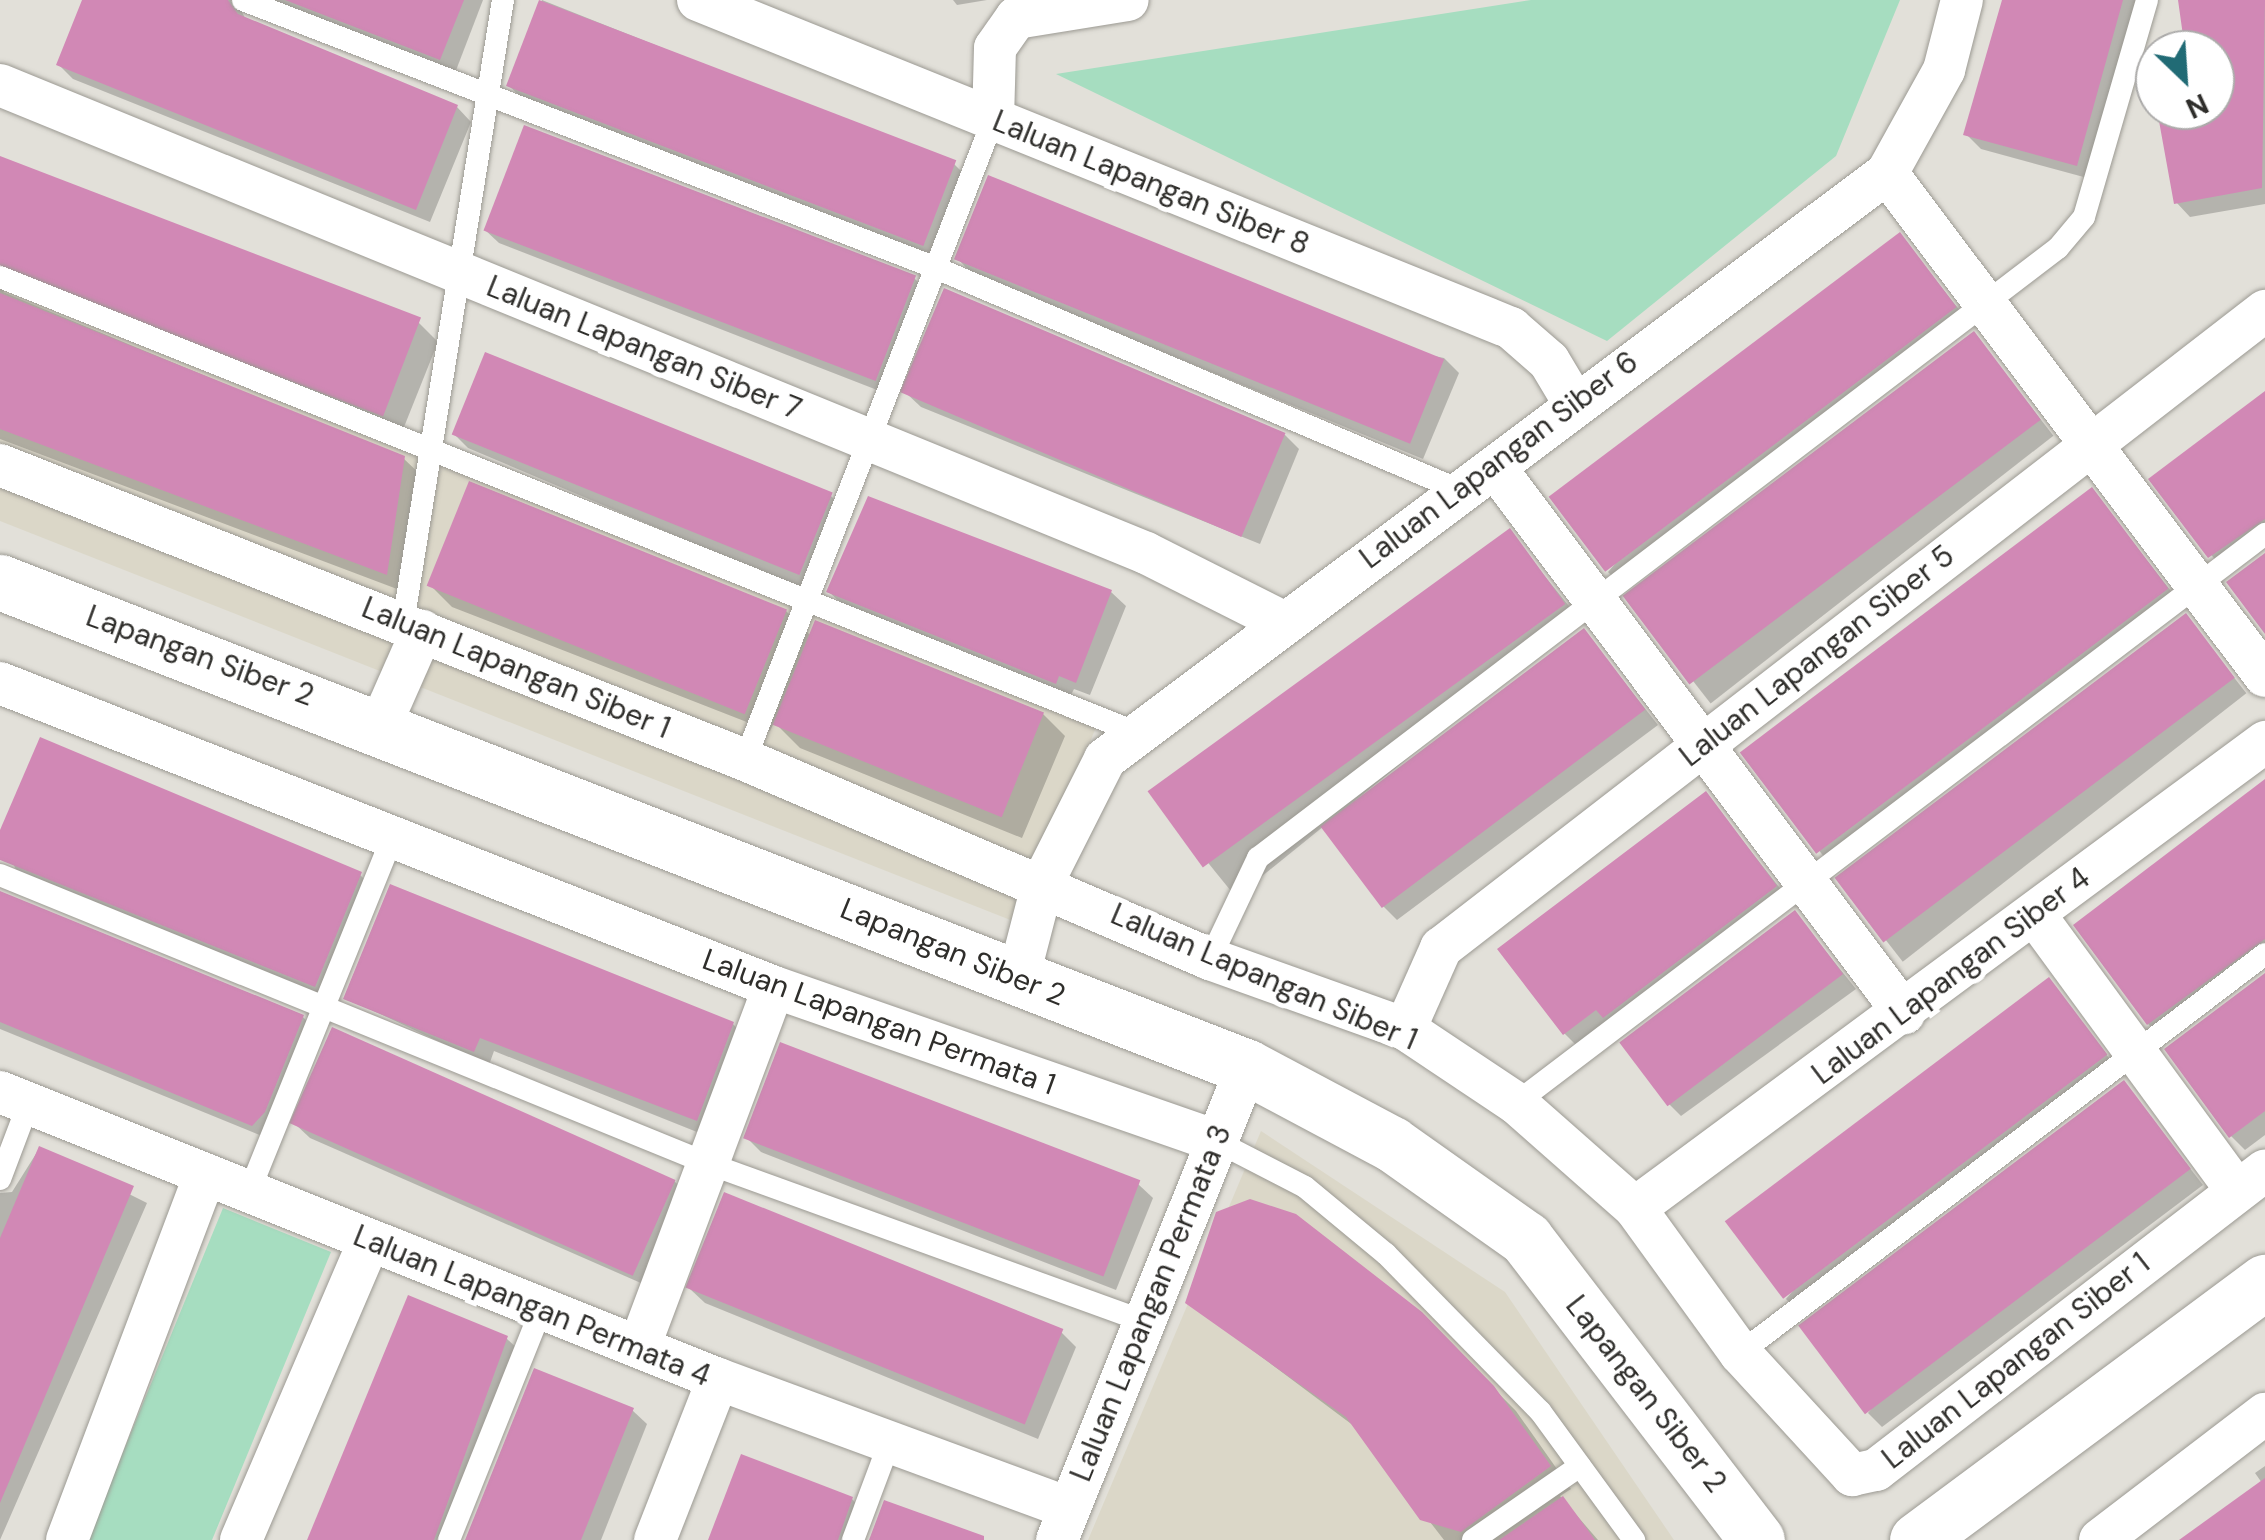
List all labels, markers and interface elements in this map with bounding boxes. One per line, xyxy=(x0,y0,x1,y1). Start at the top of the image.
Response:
north arrow xyxy=(2135,30,2235,130)
text: N xyxy=(2180,85,2214,127)
street label: Laluan Lapangan Siber 8 xyxy=(988,103,1314,263)
street label: Laluan Lapangan Siber 7 xyxy=(482,268,806,428)
street label: Laluan Lapangan Siber 6 xyxy=(1353,344,1645,576)
street label: Laluan Lapangan Siber 5 xyxy=(1673,538,1961,774)
street label: Laluan Lapangan Siber 1 xyxy=(357,590,675,746)
street label: Lapangan Siber 2 xyxy=(81,598,319,714)
street label: Laluan Lapangan Siber 4 xyxy=(1805,860,2097,1092)
street label: Lapangan Siber 2 xyxy=(835,890,1071,1014)
street label: Laluan Lapangan Siber 1 xyxy=(1105,896,1423,1058)
street label: Laluan Lapangan Permata 1 xyxy=(698,941,1060,1103)
street label: Laluan Lapangan Permata 3 xyxy=(1063,1119,1239,1487)
street label: Laluan Lapangan Permata 4 xyxy=(348,1218,716,1394)
street label: Laluan Lapangan Siber 1 xyxy=(1875,1246,2157,1476)
street label: Lapangan Siber 2 xyxy=(1558,1289,1734,1499)

